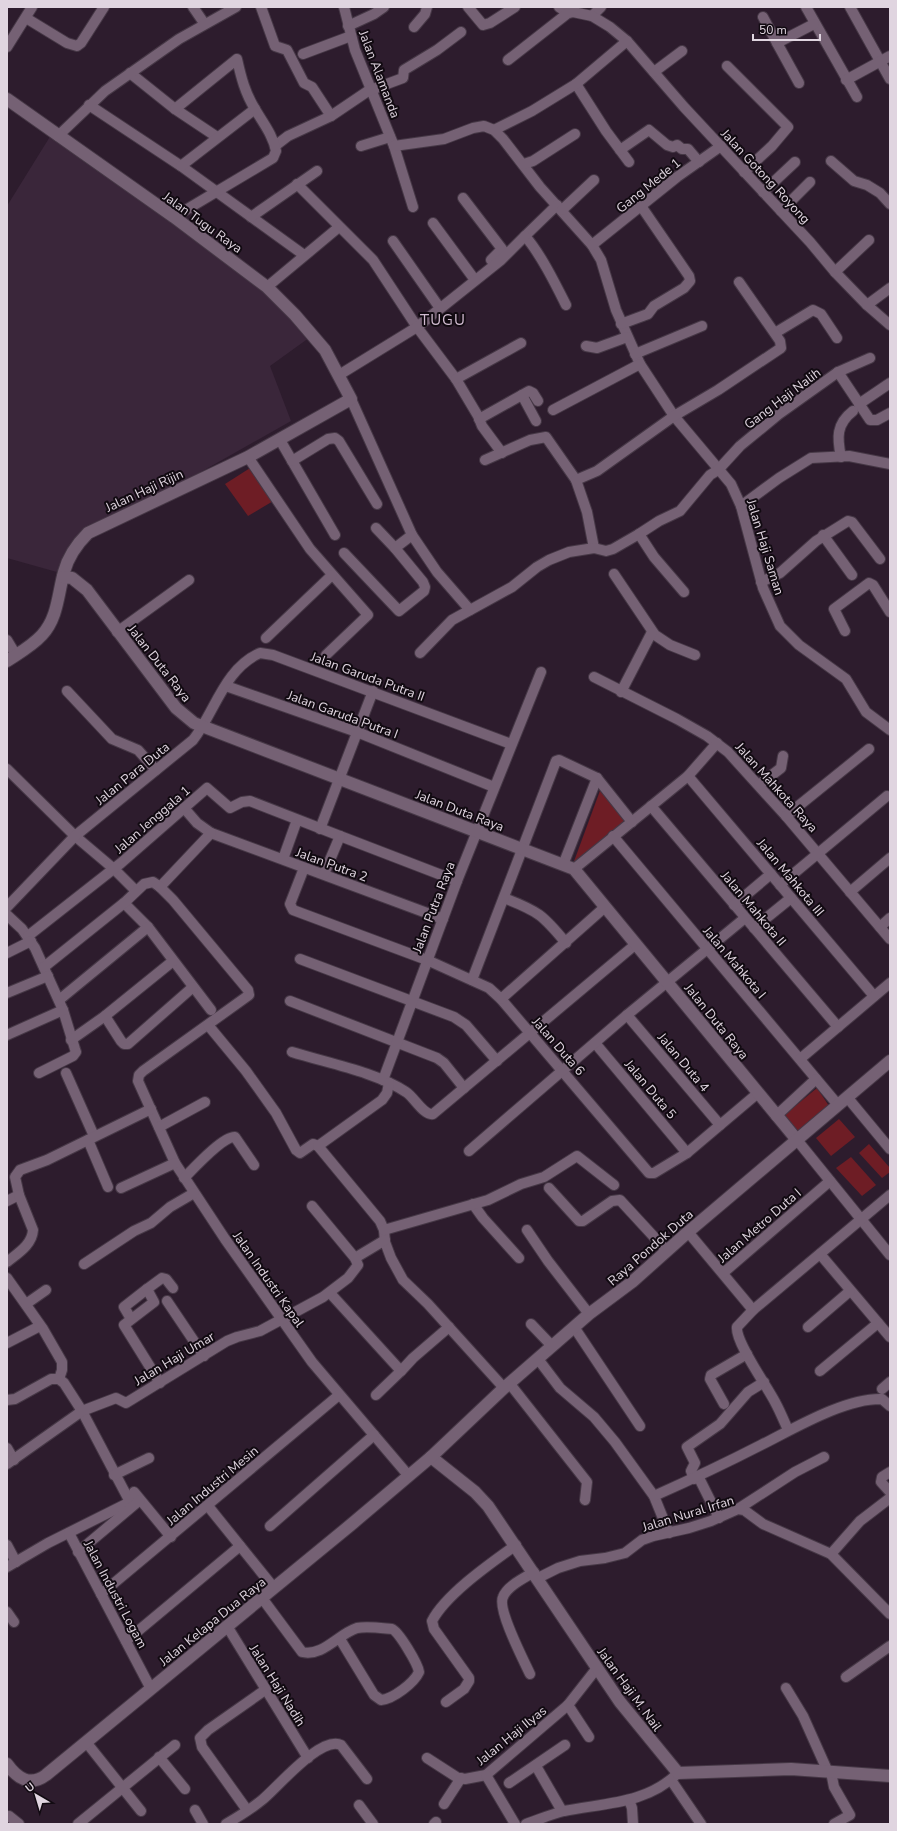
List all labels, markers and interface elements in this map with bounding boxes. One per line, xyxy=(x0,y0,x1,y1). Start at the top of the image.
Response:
scale bar xyxy=(753,16,820,42)
text: 50 m xyxy=(759,22,787,38)
street label: Jalan Alamanda xyxy=(354,27,404,121)
street label: Jalan Gotong Royong xyxy=(716,125,814,228)
street label: Gang Mede 1 xyxy=(613,154,685,217)
street label: Jalan Tugu Raya xyxy=(158,187,246,258)
district label: TUGU xyxy=(420,310,466,330)
street label: Gang Haji Nalih xyxy=(741,364,825,434)
street label: Jalan Haji Rijin xyxy=(102,465,186,517)
street label: Jalan Haji Saman xyxy=(742,496,788,597)
street label: Jalan Duta Raya xyxy=(123,621,195,706)
street label: Jalan Garuda Putra II xyxy=(307,648,427,706)
street label: Jalan Garuda Putra I xyxy=(284,686,401,743)
street label: Jalan Para Duta xyxy=(91,738,173,810)
street label: Jalan Mahkota Raya xyxy=(730,738,821,836)
street label: Jalan Jenggala 1 xyxy=(110,782,194,858)
street label: Jalan Duta Raya xyxy=(412,785,506,836)
street label: Jalan Mahkota III xyxy=(754,835,828,919)
street label: Jalan Putra 2 xyxy=(292,843,370,886)
street label: Jalan Putra Raya xyxy=(408,859,460,956)
street label: Jalan Mahkota II xyxy=(718,867,790,949)
street label: Jalan Mahkota I xyxy=(698,922,770,1003)
street label: Jalan Duta Raya xyxy=(679,979,753,1064)
street label: Jalan Duta 6 xyxy=(527,1013,589,1080)
street label: Jalan Duta 4 xyxy=(653,1028,713,1096)
street label: Jalan Duta 5 xyxy=(620,1055,680,1123)
street label: Jalan Metro Duta I xyxy=(713,1184,805,1268)
street label: Raya Pondok Duta xyxy=(604,1206,697,1290)
street label: Jalan Industri Kapal xyxy=(228,1227,308,1331)
street label: Jalan Haji Umar xyxy=(130,1328,218,1391)
street label: Jalan Industri Mesin xyxy=(162,1442,262,1530)
street label: Jalan Nural Irfan xyxy=(639,1491,736,1537)
street label: Jalan Industri Logam xyxy=(79,1536,151,1652)
street label: Jalan Kelapa Dua Raya xyxy=(155,1573,270,1671)
street label: Jalan Haji Nadih xyxy=(244,1640,309,1730)
street label: Jalan Haji M. Nail xyxy=(592,1643,666,1735)
street label: Jalan Haji Ilyas xyxy=(472,1702,551,1770)
north arrow xyxy=(16,1775,56,1815)
text: U xyxy=(22,1779,38,1796)

